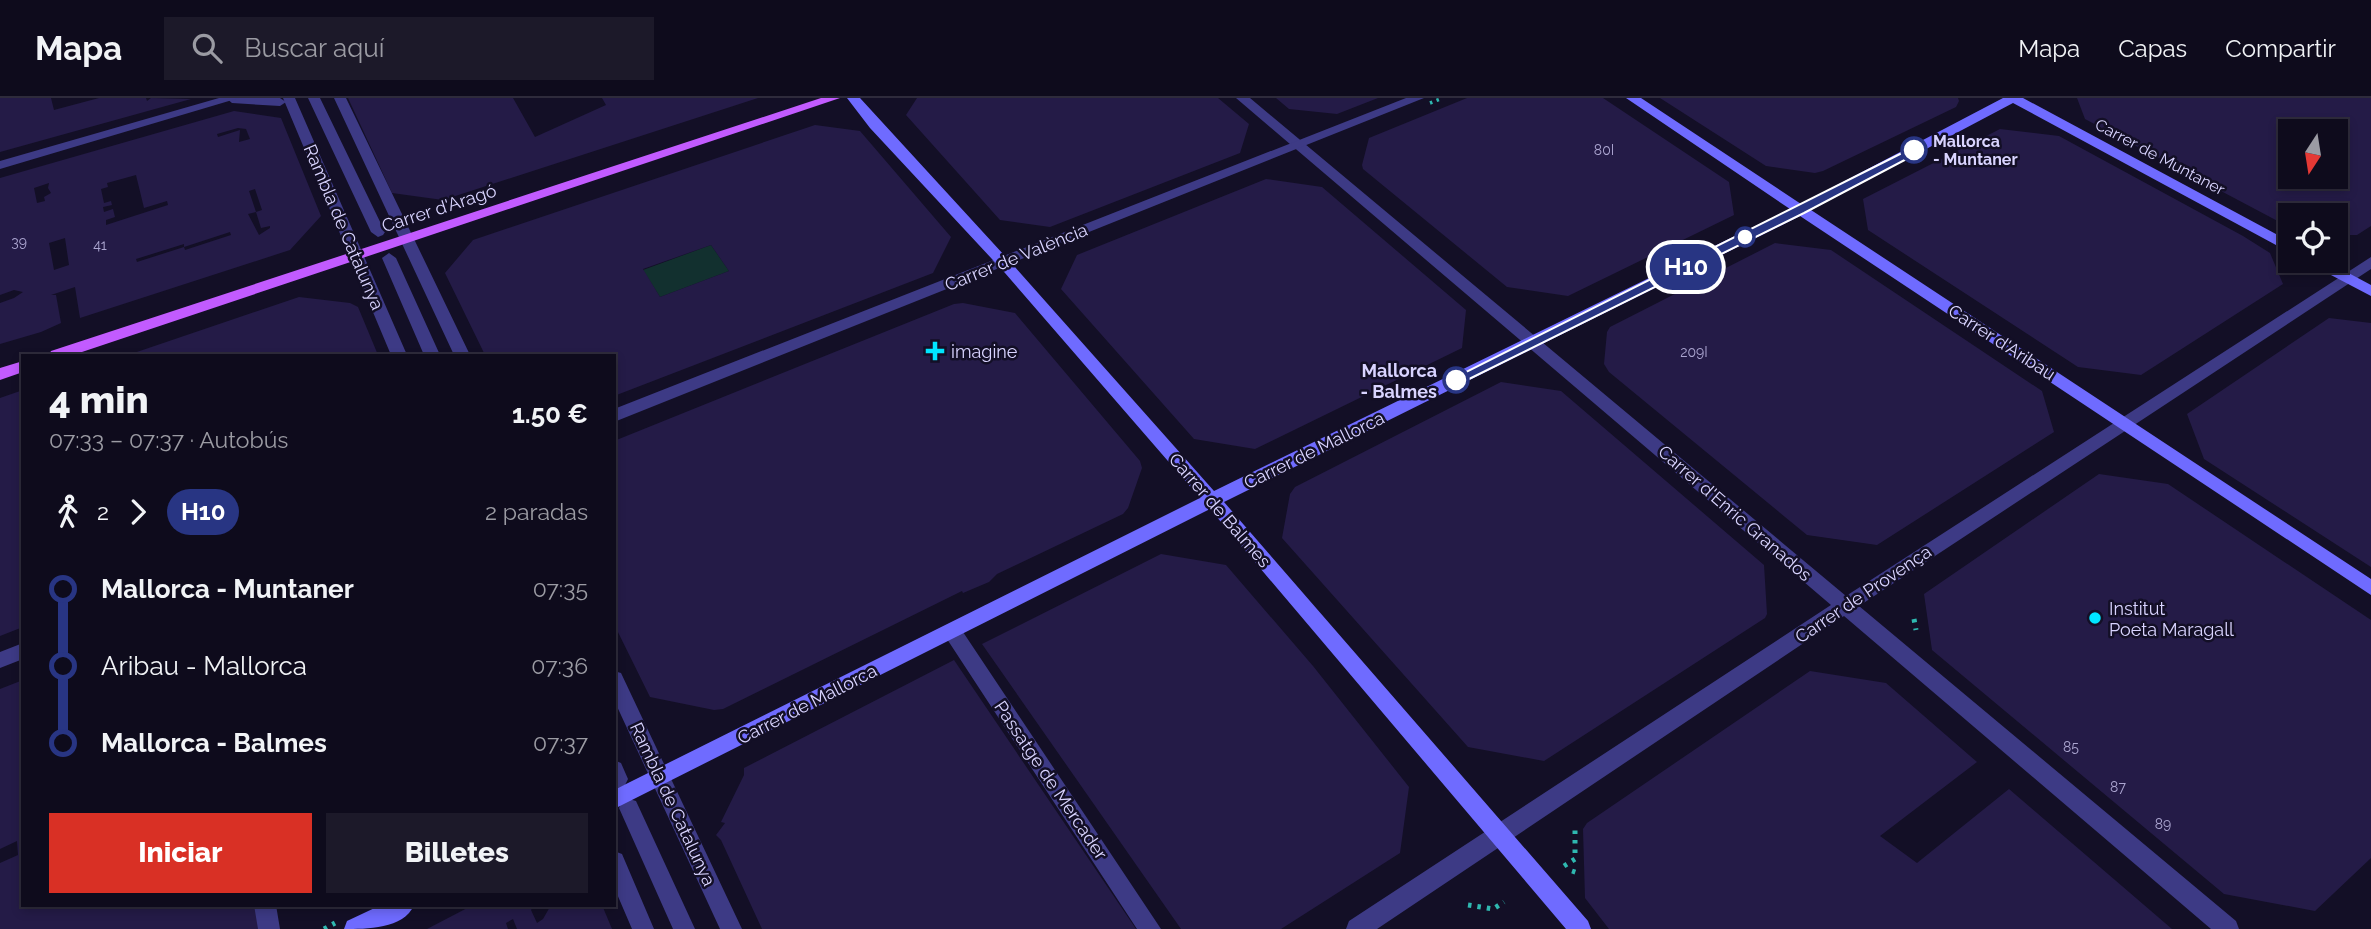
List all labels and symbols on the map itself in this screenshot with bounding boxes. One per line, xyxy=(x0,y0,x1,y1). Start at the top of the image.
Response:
street label: Carrer de Muntaner xyxy=(2092,115,2228,199)
north arrow xyxy=(2278,119,2348,189)
place label: Mallorca - Muntaner xyxy=(1933,132,2018,169)
marker: Mallorca - Muntaner xyxy=(1901,137,1927,163)
street label: Rambla de Catalunya xyxy=(300,141,388,313)
house number: 80I xyxy=(1594,142,1614,158)
street label: Carrer d'Aragó xyxy=(379,180,499,236)
street label: Carrer de València xyxy=(942,219,1090,295)
unlabelled marker xyxy=(1735,227,1755,247)
house number: 39 xyxy=(11,234,27,250)
house number: 41 xyxy=(93,237,107,253)
line badge: H10 xyxy=(1646,244,1726,290)
street label: Carrer d'Aribau xyxy=(1945,300,2059,384)
marker: imagine xyxy=(925,341,945,361)
place label: imagine xyxy=(951,341,1018,362)
house number: 209I xyxy=(1680,344,1708,360)
place label: Mallorca - Balmes xyxy=(1360,360,1437,402)
marker: Mallorca - Balmes xyxy=(1443,367,1469,393)
street label: Carrer de Mallorca xyxy=(1240,407,1388,493)
street label: Carrer d'Enric Granados xyxy=(1654,441,1816,586)
street label: Carrer de Balmes xyxy=(1165,449,1275,572)
street label: Carrer de Provença xyxy=(1791,541,1935,647)
place label: Institut Poeta Maragall xyxy=(2109,598,2234,640)
marker: Institut Poeta Maragall xyxy=(2087,610,2103,626)
street label: Carrer de Mallorca xyxy=(734,660,880,748)
street label: Passatge de Mercader xyxy=(990,697,1112,864)
street label: Rambla de Catalunya xyxy=(626,719,720,889)
house number: 85 xyxy=(2063,739,2079,755)
house number: 87 xyxy=(2110,779,2126,795)
house number: 89 xyxy=(2155,816,2171,832)

